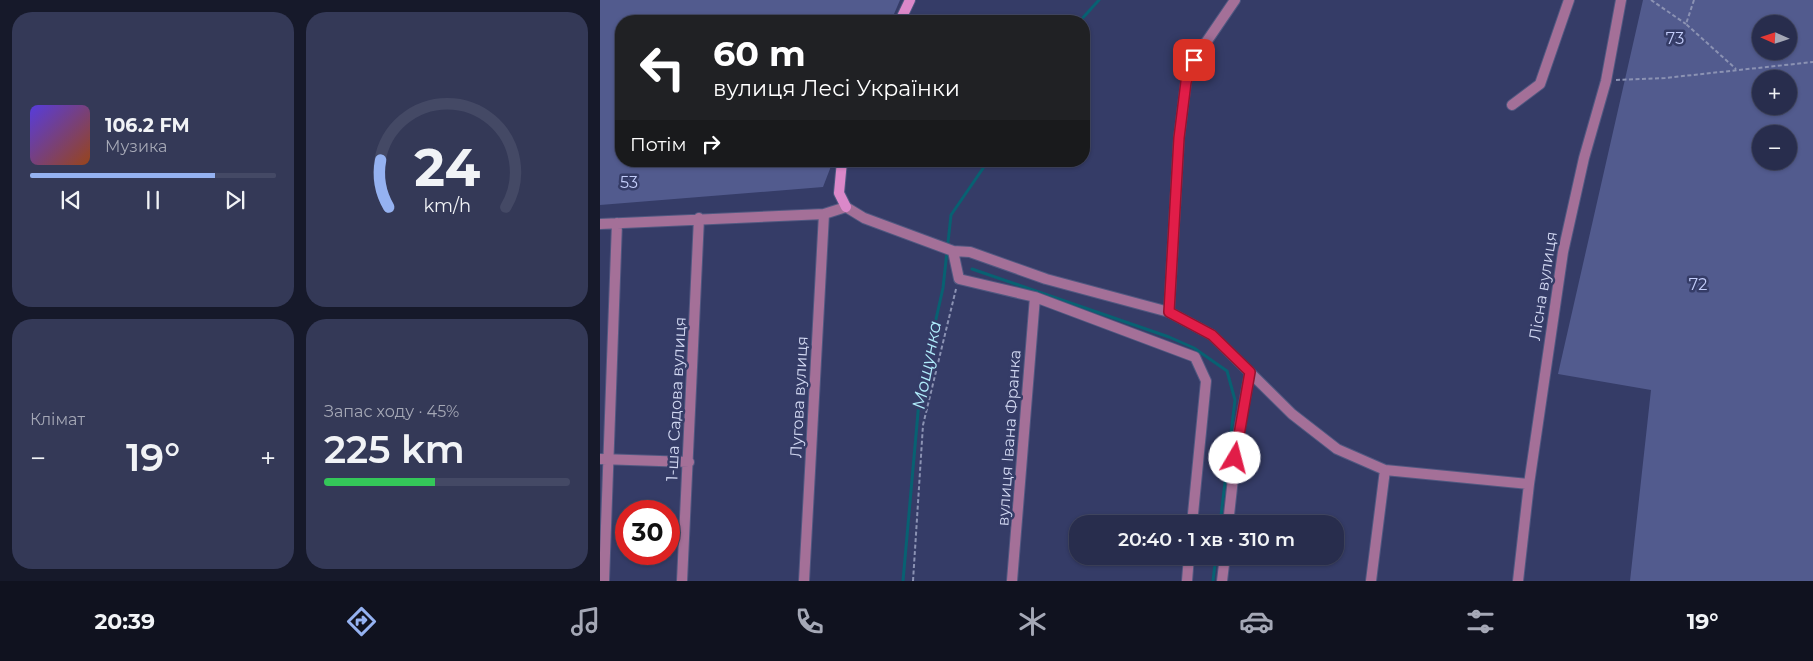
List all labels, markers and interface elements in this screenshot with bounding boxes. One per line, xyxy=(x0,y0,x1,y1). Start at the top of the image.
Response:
north arrow xyxy=(1752,15,1798,60)
map controls xyxy=(1752,15,1797,170)
park label: 73 xyxy=(1666,29,1684,48)
text: 60 m xyxy=(713,32,806,75)
icon: left xyxy=(630,35,695,100)
pin xyxy=(1173,39,1215,81)
icon: arrive xyxy=(1180,46,1208,74)
button: + xyxy=(1752,70,1797,115)
text: вулиця Лесі Українки xyxy=(713,75,960,102)
text: 106.2 FM xyxy=(105,114,190,137)
button: − xyxy=(1752,125,1797,170)
icon: right xyxy=(697,130,725,158)
text: Потім xyxy=(630,133,687,156)
text: 24 xyxy=(414,136,480,199)
text: Музика xyxy=(105,137,167,156)
park label: 53 xyxy=(620,173,638,192)
icon: previous xyxy=(57,186,85,214)
icon: pause xyxy=(139,186,167,214)
icon: next xyxy=(221,186,249,214)
text: km/h xyxy=(423,195,471,216)
street label: Лісна вулиця xyxy=(1525,230,1561,342)
park label: 72 xyxy=(1689,275,1707,294)
street label: 1-ша Садова вулиця xyxy=(662,316,690,482)
water label: Мощунка xyxy=(908,319,946,411)
street label: Лугова вулиця xyxy=(786,335,812,459)
street label: вулиця Івана Франка xyxy=(993,349,1025,527)
text: Запас ходу · 45% xyxy=(324,402,459,421)
text: Клімат xyxy=(30,410,85,429)
text: 225 km xyxy=(324,426,465,473)
position arrow xyxy=(1208,431,1260,483)
text: 19° xyxy=(126,434,180,481)
text: − xyxy=(30,441,46,475)
text: + xyxy=(260,441,276,475)
speed limit sign: 30 xyxy=(615,500,680,565)
text: 20:40 · 1 хв · 310 m xyxy=(1118,528,1295,551)
icon: directions xyxy=(344,604,379,639)
icon: music xyxy=(568,604,603,639)
icon: phone xyxy=(792,604,827,639)
icon: climate xyxy=(1015,604,1050,639)
icon: car xyxy=(1239,604,1274,639)
icon: filters xyxy=(1463,604,1498,639)
text: 20:39 xyxy=(94,608,155,635)
text: 19° xyxy=(1687,608,1719,635)

